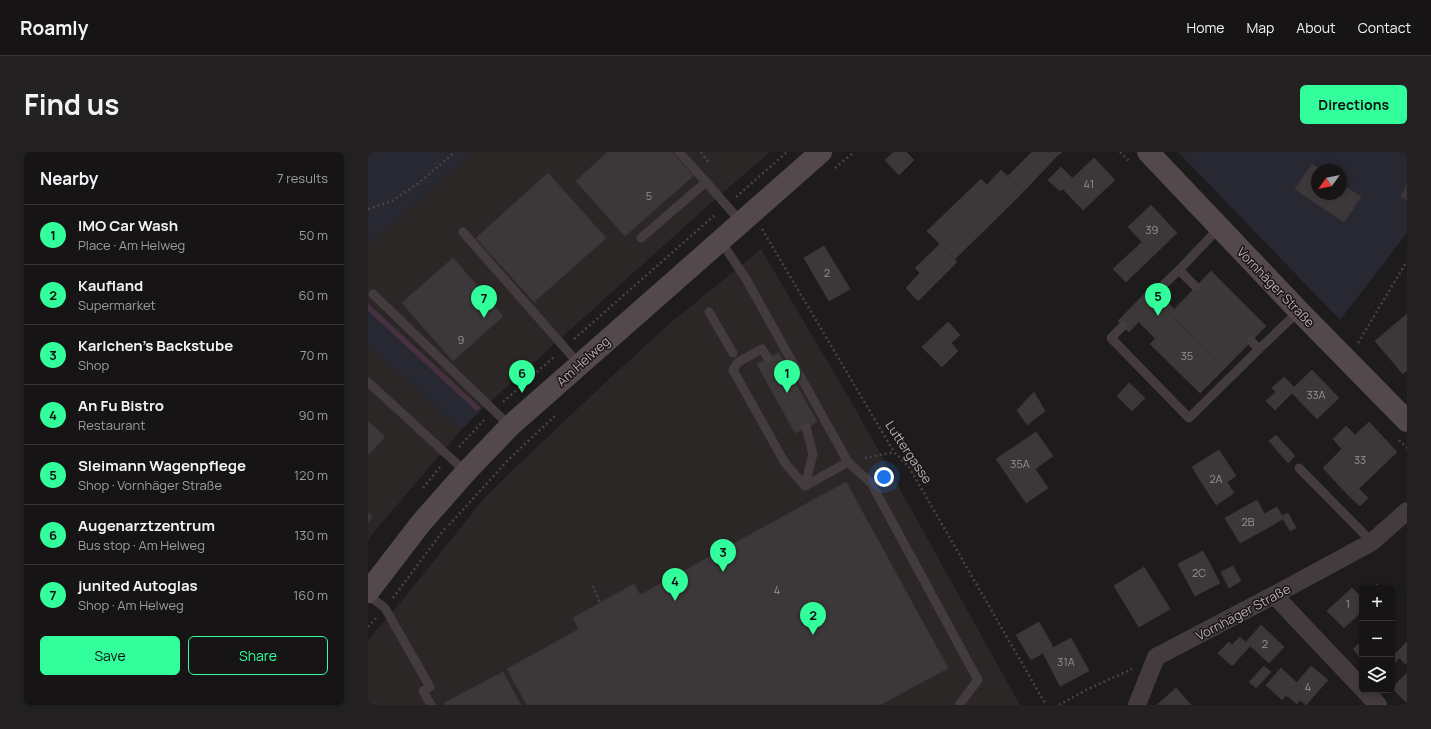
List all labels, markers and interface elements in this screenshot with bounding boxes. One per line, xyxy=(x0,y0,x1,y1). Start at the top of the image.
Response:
text: Roamly xyxy=(20,15,88,41)
text: Home xyxy=(1187,18,1224,37)
text: Map xyxy=(1246,18,1274,37)
text: About xyxy=(1296,18,1336,37)
text: Contact xyxy=(1358,18,1411,37)
text: Find us xyxy=(24,85,119,123)
button: Directions xyxy=(1300,85,1407,124)
north arrow xyxy=(1311,164,1347,200)
text: Nearby xyxy=(40,167,98,190)
text: 7 results xyxy=(277,169,328,187)
house number: 41 xyxy=(1084,176,1094,191)
house number: 5 xyxy=(646,188,652,203)
text: IMO Car Wash xyxy=(78,215,178,236)
house number: 39 xyxy=(1146,222,1159,237)
text: 1 xyxy=(50,226,56,244)
text: 50 m xyxy=(299,226,328,244)
text: Place · Am Helweg xyxy=(78,236,185,254)
street label: Vornhäger Straße xyxy=(1233,243,1319,331)
house number: 2 xyxy=(824,265,830,280)
text: Kaufland xyxy=(78,275,143,296)
pin: 5 xyxy=(1145,283,1171,316)
pin: 7 xyxy=(471,285,497,318)
text: 2 xyxy=(49,286,57,304)
text: 60 m xyxy=(298,286,328,304)
text: Supermarket xyxy=(78,296,156,314)
house number: 9 xyxy=(458,332,465,347)
street label: Am Helweg xyxy=(552,332,614,390)
text: Karlchen's Backstube xyxy=(78,335,233,356)
text: 3 xyxy=(49,346,57,364)
text: 70 m xyxy=(300,346,328,364)
house number: 35 xyxy=(1181,348,1193,363)
text: Shop xyxy=(78,356,109,374)
pin: 6 xyxy=(509,360,535,393)
pin: 1 xyxy=(774,360,800,393)
house number: 33A xyxy=(1306,387,1326,402)
text: An Fu Bistro xyxy=(78,395,164,416)
text: 4 xyxy=(49,406,57,424)
text: 90 m xyxy=(298,406,328,424)
text: Restaurant xyxy=(78,416,145,434)
street label: Luttergasse xyxy=(881,417,937,487)
house number: 33 xyxy=(1354,452,1366,467)
text: Sleimann Wagenpflege xyxy=(78,455,246,476)
house number: 35A xyxy=(1010,456,1030,471)
text: 5 xyxy=(49,466,57,484)
text: 120 m xyxy=(294,466,328,484)
your location xyxy=(874,467,894,487)
house number: 2A xyxy=(1209,471,1223,486)
text: Shop · Vornhäger Straße xyxy=(78,476,222,494)
house number: 2B xyxy=(1241,514,1255,529)
text: Augenarztzentrum xyxy=(78,515,215,536)
text: 6 xyxy=(49,526,57,544)
text: 130 m xyxy=(294,526,328,544)
text: Bus stop · Am Helweg xyxy=(78,536,205,554)
pin: 3 xyxy=(710,539,736,572)
house number: 2C xyxy=(1192,565,1206,580)
pin: 4 xyxy=(662,568,688,601)
text: junited Autoglas xyxy=(78,575,198,596)
street label: Vornhäger Straße xyxy=(1192,579,1294,645)
house number: 4 xyxy=(774,582,780,597)
map controls xyxy=(1359,585,1395,693)
button: + xyxy=(1359,585,1395,621)
text: 7 xyxy=(50,586,56,604)
text: 160 m xyxy=(293,586,328,604)
text: Shop · Am Helweg xyxy=(78,596,184,614)
house number: 1 xyxy=(1346,596,1350,611)
pin: 2 xyxy=(800,602,826,635)
button: − xyxy=(1359,621,1395,657)
button: Save xyxy=(40,636,180,675)
button: Share xyxy=(188,636,328,675)
house number: 2 xyxy=(1262,636,1268,651)
house number: 31A xyxy=(1057,654,1075,669)
button: layers xyxy=(1359,657,1395,693)
house number: 4 xyxy=(1305,679,1311,694)

